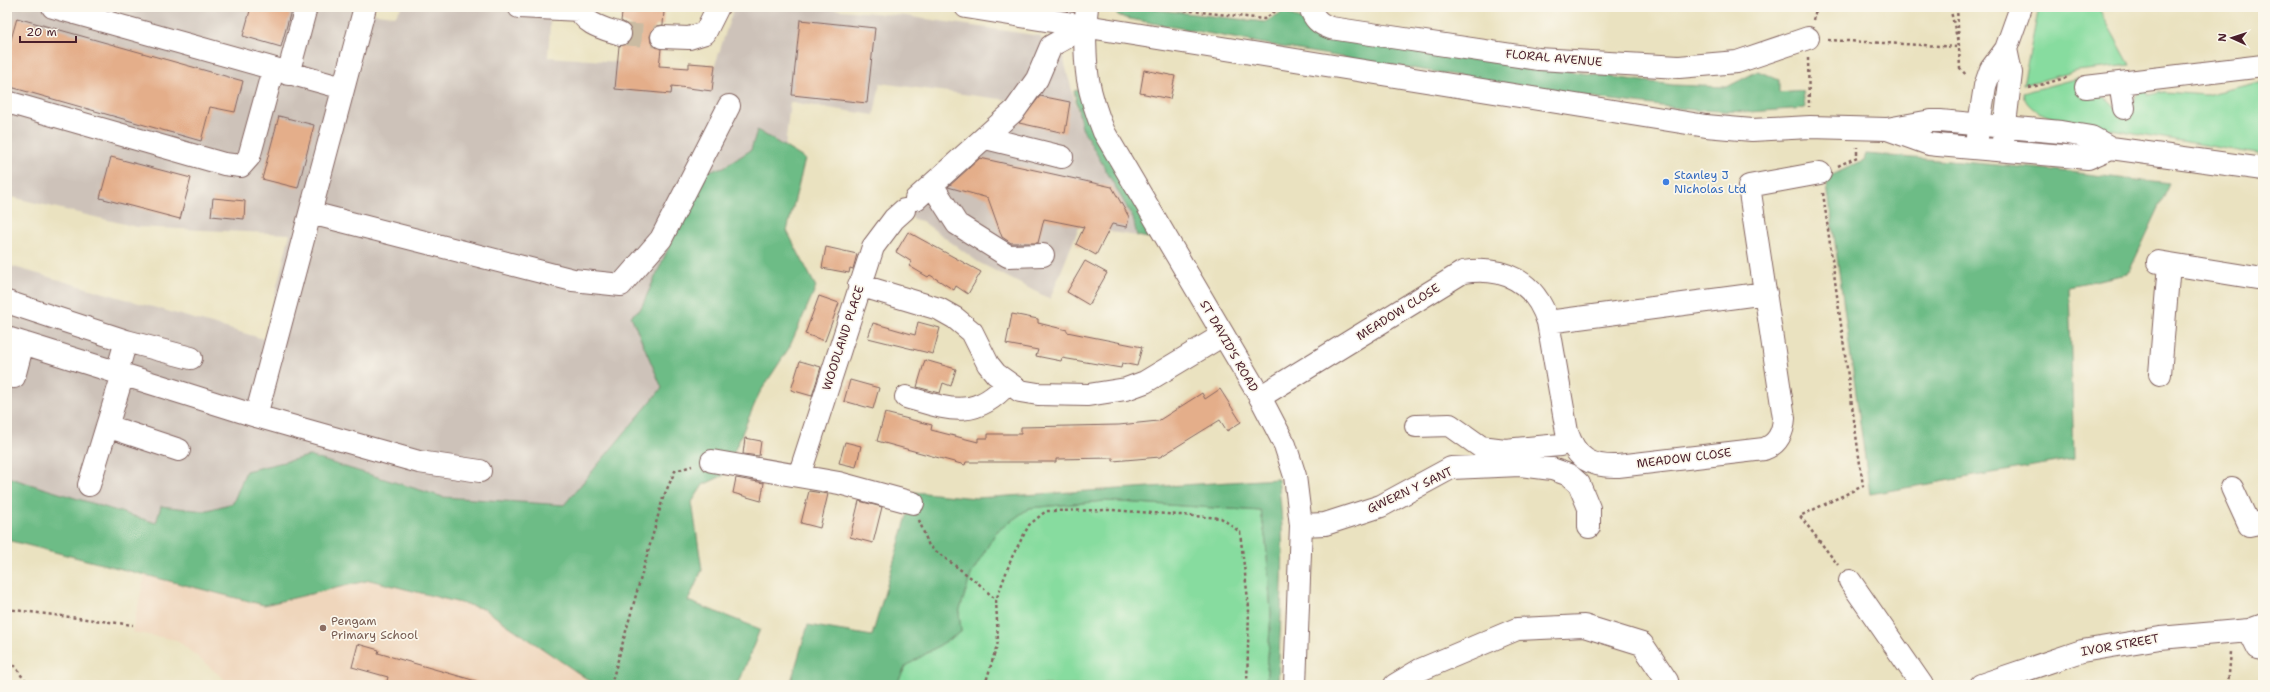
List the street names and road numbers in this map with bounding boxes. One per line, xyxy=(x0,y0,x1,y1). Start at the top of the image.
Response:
street label: FLORAL AVENUE xyxy=(1505,46,1603,70)
street label: MEADOW CLOSE xyxy=(1353,280,1443,344)
street label: WOODLAND PLACE xyxy=(818,284,868,392)
street label: ST DAVID'S ROAD xyxy=(1196,297,1262,395)
street label: MEADOW CLOSE xyxy=(1636,444,1732,472)
street label: GWERN Y SANT xyxy=(1365,463,1456,517)
street label: IVOR STREET xyxy=(2080,630,2161,660)

